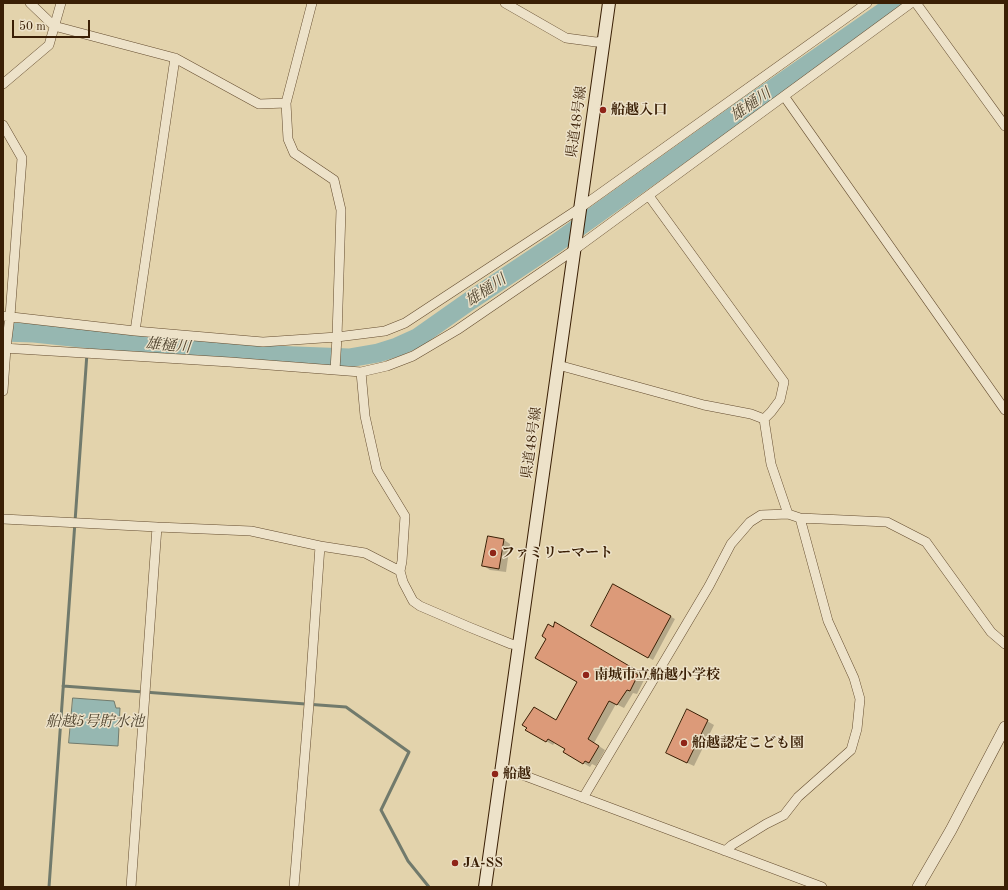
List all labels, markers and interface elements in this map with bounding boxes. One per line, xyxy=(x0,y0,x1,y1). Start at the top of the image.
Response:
scale bar xyxy=(14,12,92,38)
text: 50 m xyxy=(19,21,46,33)
street label: 県道48号線 xyxy=(564,85,590,159)
water label: 雄樋川 xyxy=(727,85,775,125)
place label: 船越入口 xyxy=(611,102,667,118)
marker: 船越入口 xyxy=(598,105,608,115)
water label: 雄樋川 xyxy=(462,271,510,311)
water label: 雄樋川 xyxy=(145,335,191,357)
street label: 県道48号線 xyxy=(519,406,545,480)
place label: ファミリーマート xyxy=(501,545,613,561)
marker: ファミリーマート xyxy=(488,548,498,558)
place label: 南城市立船越小学校 xyxy=(594,667,720,683)
marker: 南城市立船越小学校 xyxy=(581,670,591,680)
water label: 船越5号貯水池 xyxy=(46,713,144,731)
place label: 船越認定こども園 xyxy=(692,735,804,751)
marker: 船越認定こども園 xyxy=(679,738,689,748)
place label: 船越 xyxy=(503,766,531,782)
marker: 船越 xyxy=(490,769,500,779)
place label: JA-SS xyxy=(463,855,503,871)
marker: JA-SS xyxy=(450,858,460,868)

